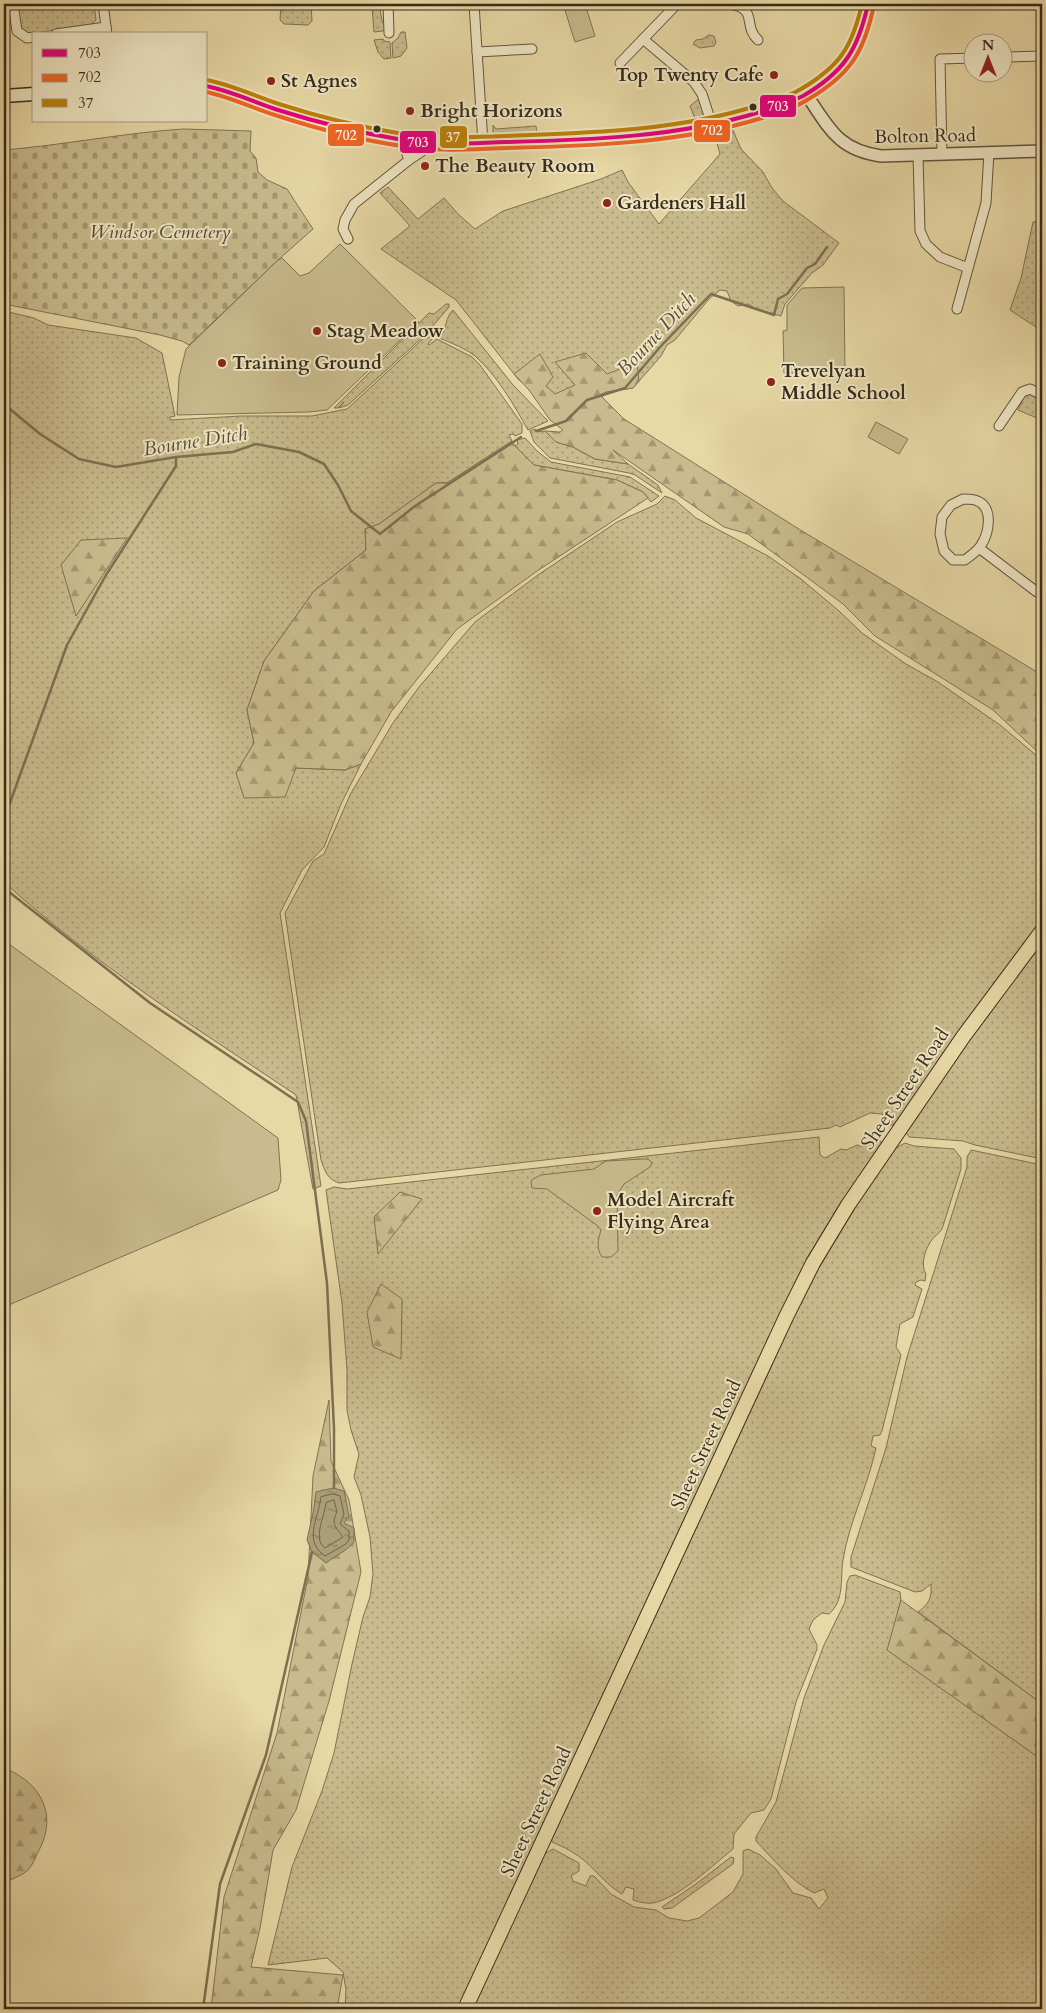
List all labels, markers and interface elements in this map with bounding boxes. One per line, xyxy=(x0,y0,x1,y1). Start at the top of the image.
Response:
legend xyxy=(32,32,208,122)
north arrow xyxy=(964,32,1014,82)
text: N xyxy=(982,36,994,55)
text: 703 xyxy=(78,43,101,63)
place label: Top Twenty Cafe xyxy=(615,62,764,88)
text: 702 xyxy=(78,67,101,87)
place label: St Agnes xyxy=(281,68,357,94)
marker: Top Twenty Cafe xyxy=(768,69,780,81)
marker: St Agnes xyxy=(265,75,277,87)
text: 37 xyxy=(78,93,94,113)
line badge: 703 xyxy=(759,94,797,118)
text: 703 xyxy=(767,97,789,116)
place label: Bright Horizons xyxy=(420,98,563,124)
unlabelled marker xyxy=(748,102,758,112)
marker: Bright Horizons xyxy=(404,105,416,117)
line badge: 702 xyxy=(693,119,731,143)
text: 702 xyxy=(701,121,723,140)
street label: Bolton Road xyxy=(874,122,976,150)
line badge: 702 xyxy=(327,123,365,147)
unlabelled marker xyxy=(372,124,382,134)
line badge: 37 xyxy=(439,125,468,149)
text: 702 xyxy=(335,126,357,145)
text: 37 xyxy=(446,128,460,147)
line badge: 703 xyxy=(399,130,437,154)
text: 703 xyxy=(407,133,429,152)
place label: The Beauty Room xyxy=(435,153,595,179)
marker: The Beauty Room xyxy=(419,160,431,172)
place label: Gardeners Hall xyxy=(617,190,746,216)
marker: Gardeners Hall xyxy=(601,197,613,209)
park label: Windsor Cemetery xyxy=(90,219,230,245)
water label: Bourne Ditch xyxy=(610,286,702,382)
place label: Stag Meadow xyxy=(327,318,444,344)
marker: Stag Meadow xyxy=(311,325,323,337)
place label: Training Ground xyxy=(232,350,382,376)
marker: Training Ground xyxy=(216,357,228,369)
place label: Trevelyan Middle School xyxy=(781,358,906,406)
marker: Trevelyan Middle School xyxy=(765,376,777,388)
water label: Bourne Ditch xyxy=(141,419,249,463)
street label: Sheet Street Road xyxy=(855,1023,955,1155)
place label: Model Aircraft Flying Area xyxy=(607,1187,735,1235)
marker: Model Aircraft Flying Area xyxy=(591,1205,603,1217)
street label: Sheet Street Road xyxy=(664,1376,748,1514)
street label: Sheet Street Road xyxy=(494,1743,578,1881)

